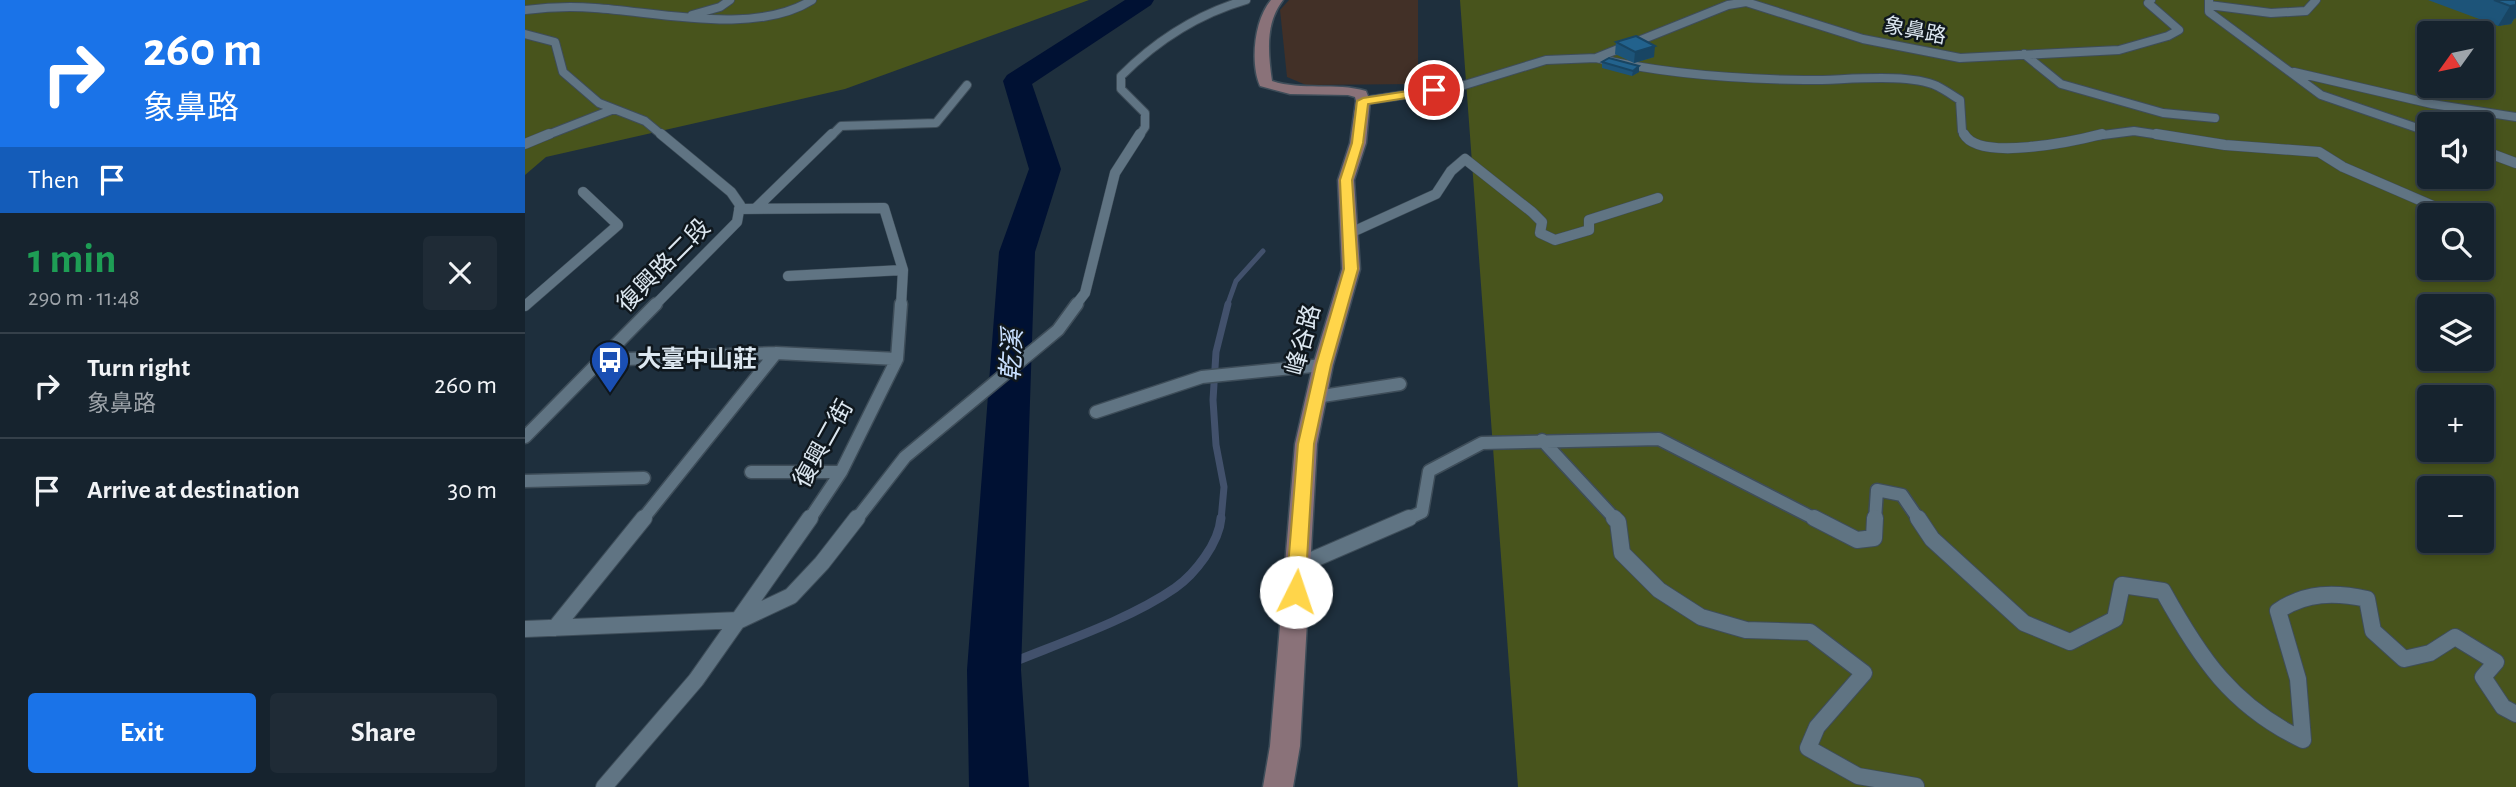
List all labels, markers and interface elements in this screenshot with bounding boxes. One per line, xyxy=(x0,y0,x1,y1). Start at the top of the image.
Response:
street label: 象鼻路 xyxy=(1882,14,1948,47)
north arrow xyxy=(2417,21,2494,98)
map controls xyxy=(2417,21,2494,553)
text: 260 m xyxy=(143,26,262,75)
icon: right xyxy=(28,28,119,119)
pin xyxy=(1404,60,1464,120)
icon: arrive xyxy=(1415,71,1453,109)
text: 象鼻路 xyxy=(143,92,239,124)
button: sound xyxy=(2417,112,2494,189)
icon: arrive xyxy=(93,161,131,199)
text: Then xyxy=(28,167,79,193)
button: search xyxy=(2417,203,2494,280)
street label: 復興路二段 xyxy=(612,214,715,317)
button: close xyxy=(423,236,497,310)
text: 1 min xyxy=(28,238,117,280)
text: 290 m · 11:48 xyxy=(28,287,140,310)
button: layers xyxy=(2417,294,2494,371)
street label: 峰谷路 xyxy=(1281,302,1325,378)
water label: 乾溪 xyxy=(997,324,1027,382)
bus stop icon: 大臺中山莊 xyxy=(589,339,631,394)
place label: 大臺中山莊 xyxy=(637,346,757,372)
text: Turn right xyxy=(87,355,190,381)
icon: right xyxy=(28,367,66,405)
text: 260 m xyxy=(434,372,497,398)
button: + xyxy=(2417,385,2494,462)
text: 象鼻路 xyxy=(87,393,156,416)
street label: 復興二街 xyxy=(788,395,858,492)
icon: arrive xyxy=(28,472,66,510)
button: − xyxy=(2417,476,2494,553)
text: Arrive at destination xyxy=(87,477,300,503)
text: 30 m xyxy=(447,477,497,503)
position arrow xyxy=(1259,555,1333,629)
button: Exit xyxy=(28,693,256,773)
button: Share xyxy=(270,693,497,773)

